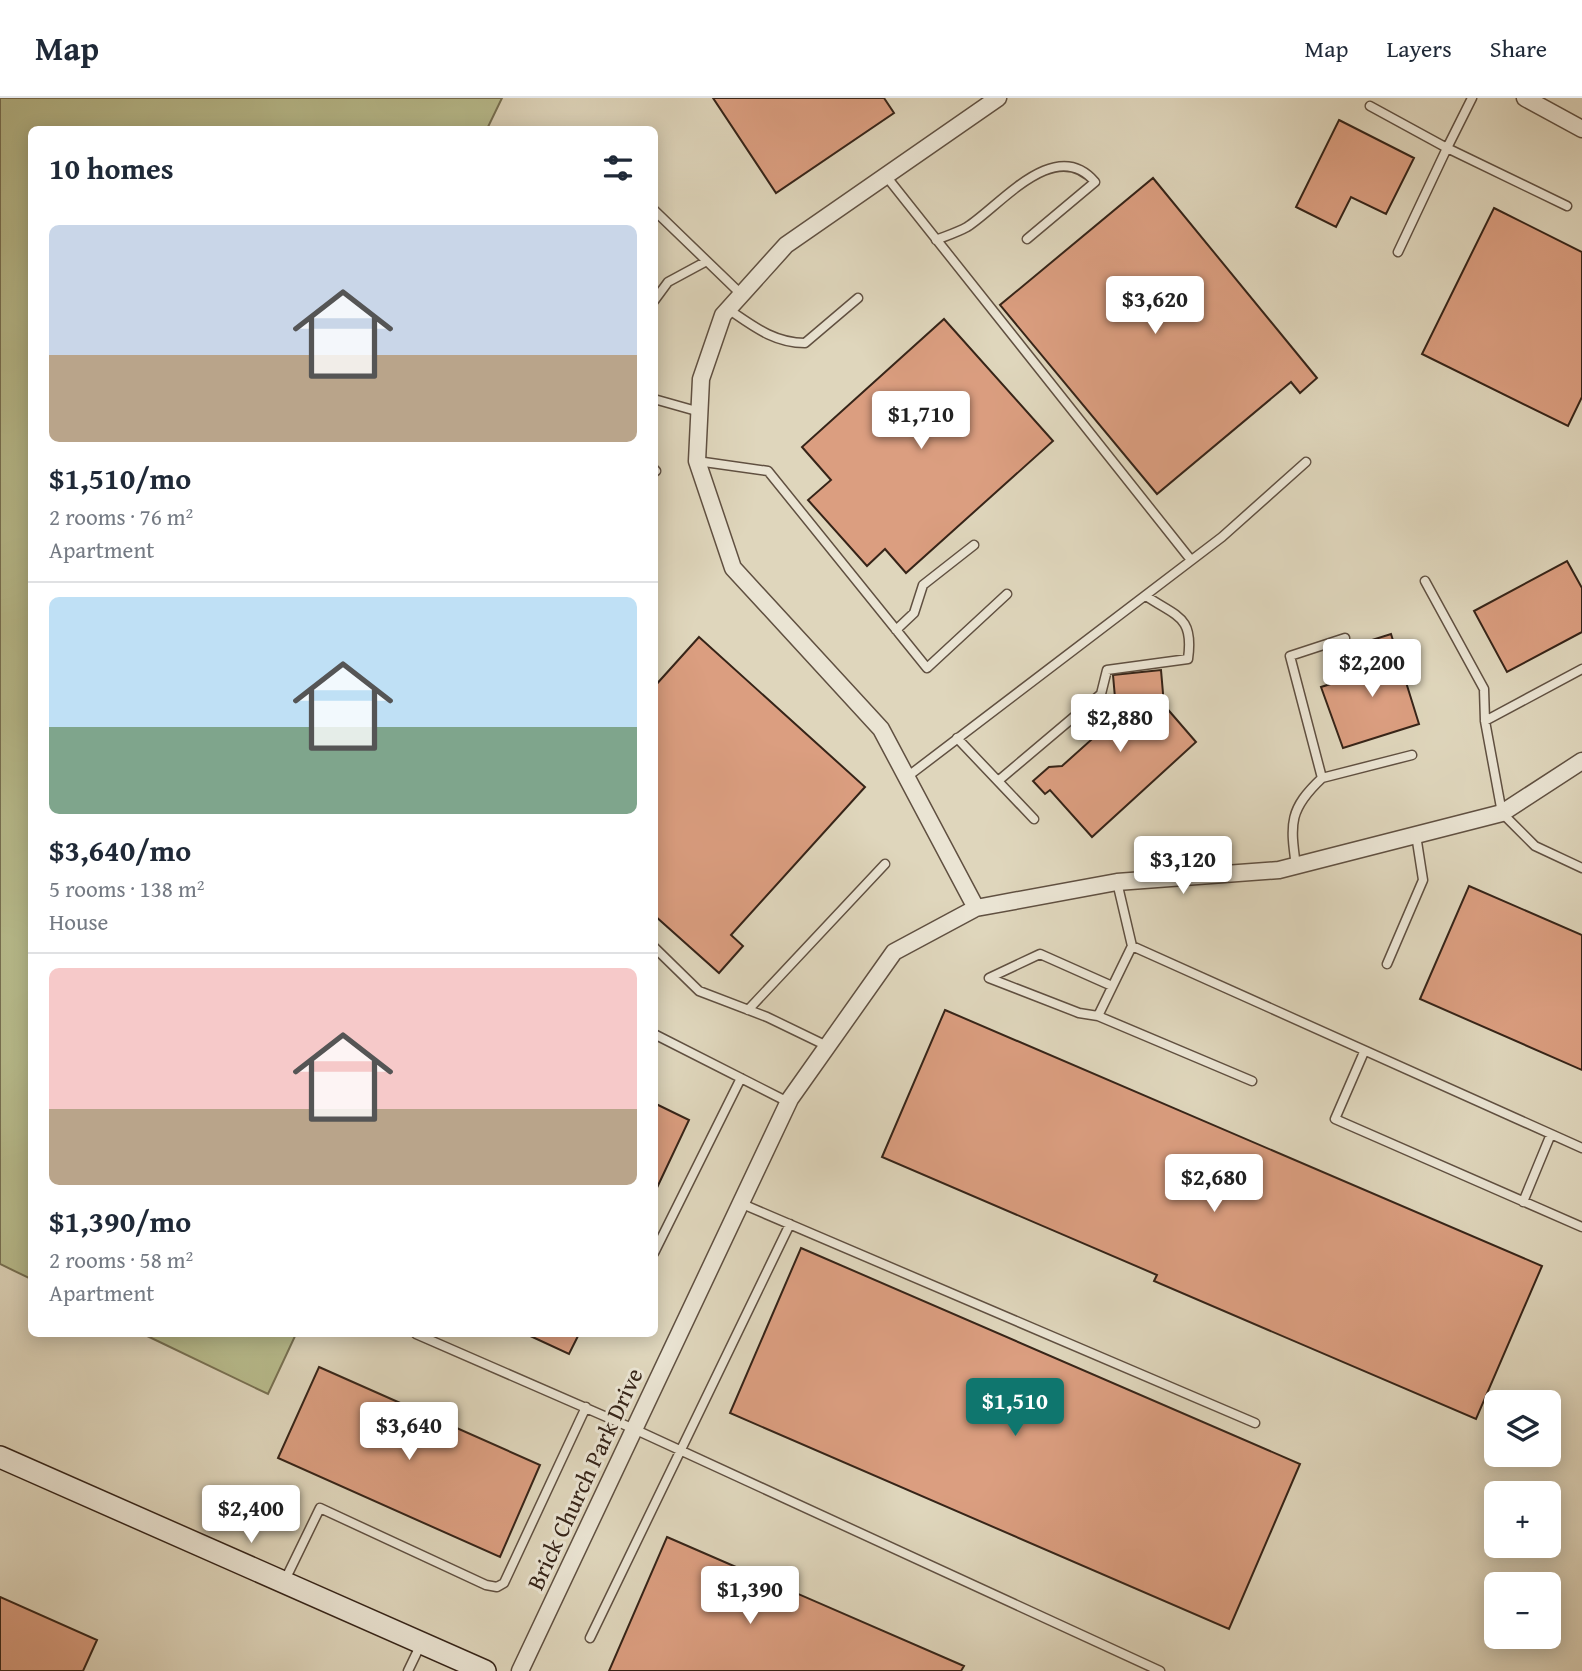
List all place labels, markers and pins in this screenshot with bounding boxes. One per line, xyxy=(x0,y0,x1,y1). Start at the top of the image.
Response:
pin: $3,620 xyxy=(1098,276,1212,336)
pin: $1,710 xyxy=(864,392,978,451)
pin: $2,200 xyxy=(1315,640,1429,699)
pin: $2,880 xyxy=(1063,694,1177,754)
pin: $3,120 xyxy=(1126,836,1240,896)
pin: $2,680 xyxy=(1157,1154,1271,1214)
pin: $1,510 xyxy=(958,1378,1072,1438)
pin: $3,640 xyxy=(352,1402,466,1462)
pin: $2,400 xyxy=(194,1486,308,1545)
pin: $1,390 xyxy=(693,1566,807,1626)

